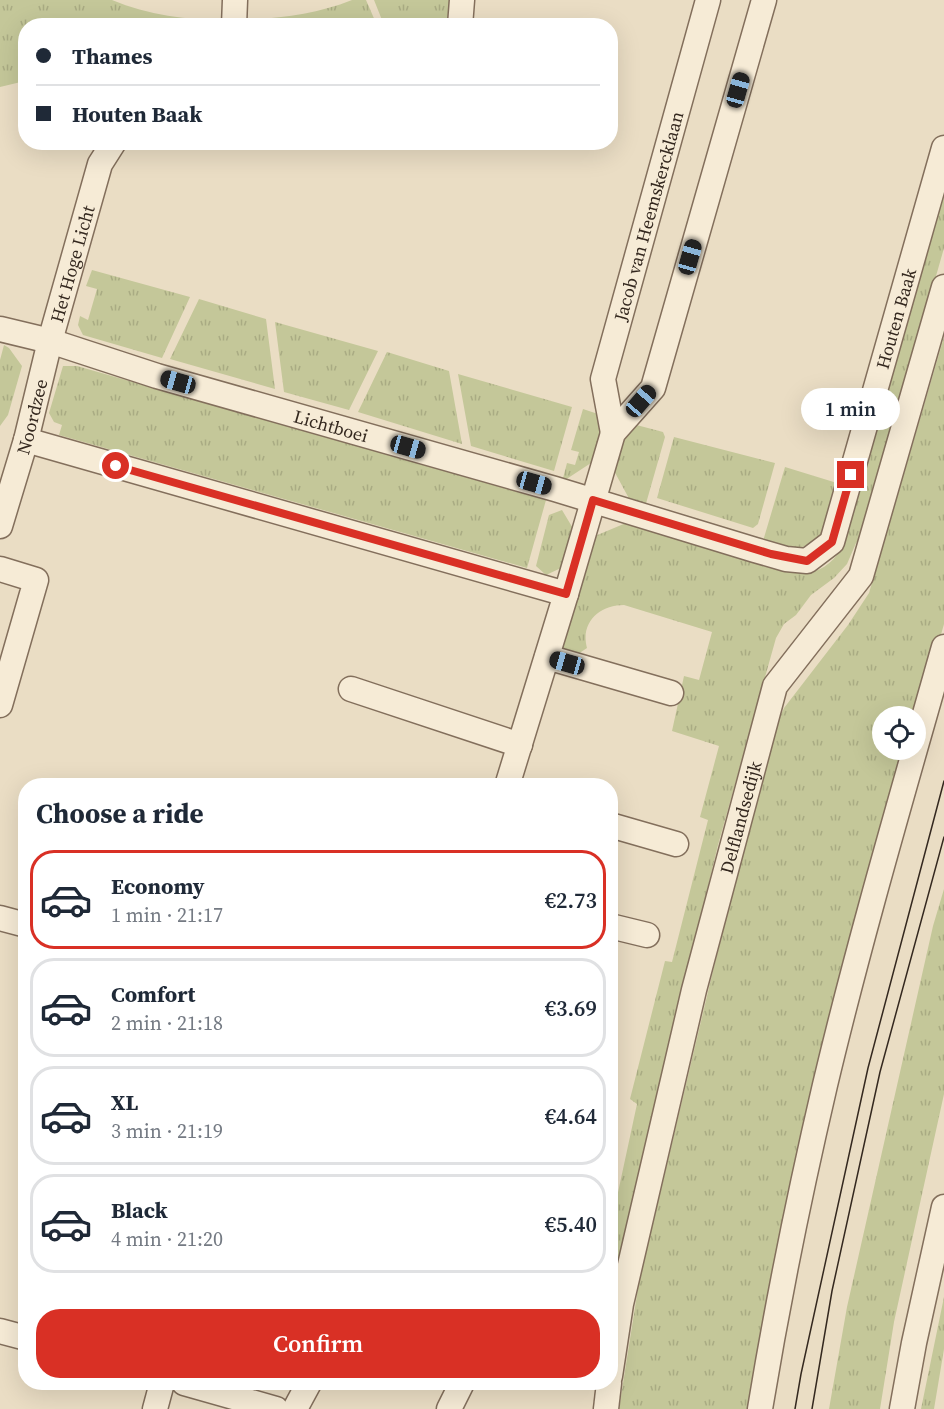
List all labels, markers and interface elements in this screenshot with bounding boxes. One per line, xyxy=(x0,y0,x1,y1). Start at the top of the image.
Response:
text: Thames xyxy=(72,41,152,71)
car xyxy=(724,70,752,110)
text: Houten Baak xyxy=(72,99,202,129)
street label: Jacob van Heemskercklaan xyxy=(607,108,689,325)
street label: Het Hoge Licht xyxy=(43,202,100,325)
car xyxy=(676,237,704,277)
street label: Houten Baak xyxy=(869,265,922,372)
car xyxy=(158,368,198,396)
street label: Noordzee xyxy=(10,376,53,457)
car xyxy=(622,382,660,420)
callout: 1 min xyxy=(802,388,900,430)
text: 1 min xyxy=(825,395,876,423)
street label: Lichtboei xyxy=(291,403,371,448)
car xyxy=(388,433,428,461)
route start xyxy=(102,452,129,479)
route end xyxy=(837,461,864,488)
car xyxy=(514,469,554,497)
car xyxy=(547,649,587,677)
map controls xyxy=(872,706,926,760)
button: locate xyxy=(872,706,926,760)
street label: Delflandsedijk xyxy=(713,758,767,876)
text: Choose a ride xyxy=(36,795,204,832)
text: Economy xyxy=(111,871,205,901)
icon: car xyxy=(39,873,93,927)
text: €2.73 xyxy=(545,885,597,915)
text: 1 min · 21:17 xyxy=(111,901,223,929)
text: Comfort xyxy=(111,979,195,1009)
icon: car xyxy=(39,981,93,1035)
text: €3.69 xyxy=(545,993,597,1023)
text: 2 min · 21:18 xyxy=(111,1009,223,1037)
text: XL xyxy=(111,1087,138,1117)
icon: car xyxy=(39,1089,93,1143)
text: €4.64 xyxy=(545,1101,597,1131)
text: 3 min · 21:19 xyxy=(111,1117,223,1145)
text: Black xyxy=(111,1195,168,1225)
icon: car xyxy=(39,1197,93,1251)
text: €5.40 xyxy=(545,1209,597,1239)
text: 4 min · 21:20 xyxy=(111,1225,223,1253)
button: Confirm xyxy=(36,1309,600,1378)

